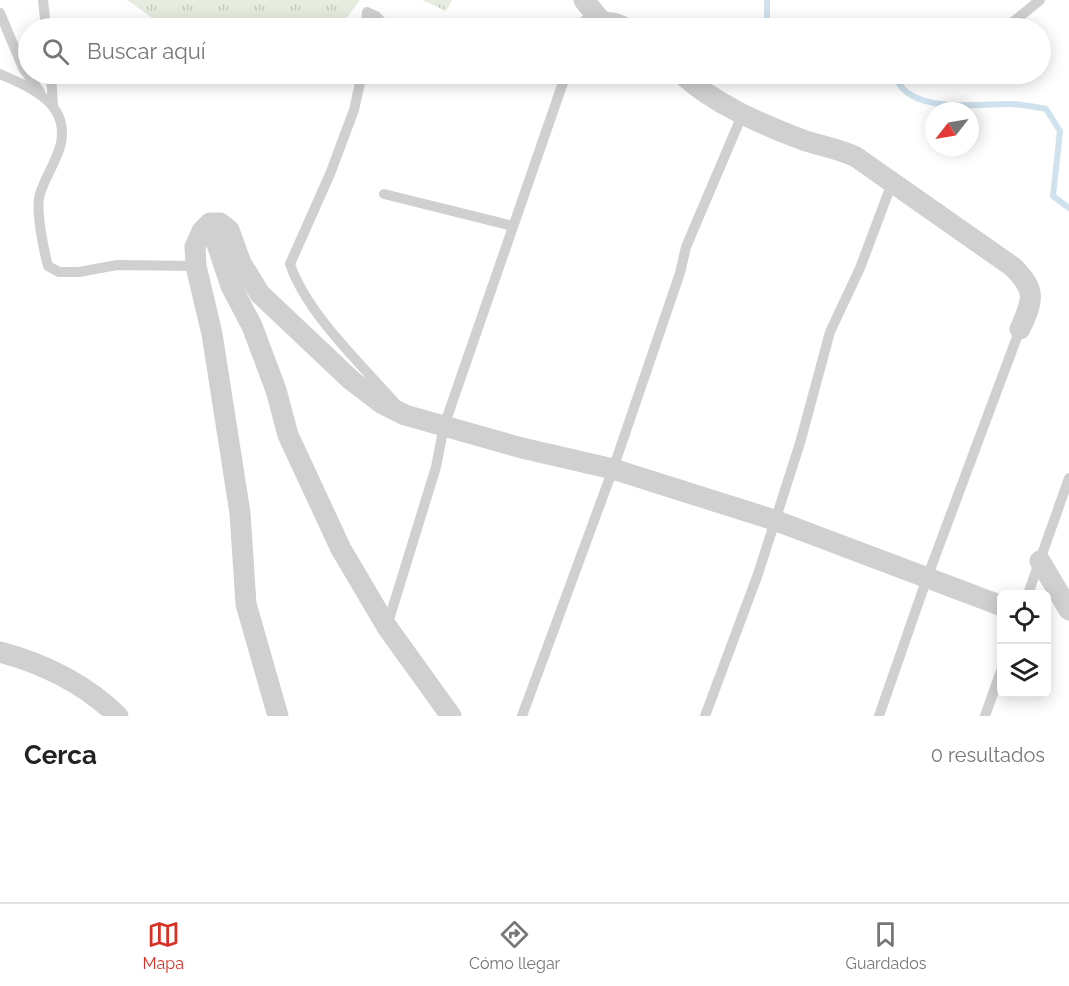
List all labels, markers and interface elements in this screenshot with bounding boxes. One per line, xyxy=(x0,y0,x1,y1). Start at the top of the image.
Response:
search box xyxy=(18,18,1051,84)
icon: search xyxy=(39,35,72,68)
text: Buscar aquí xyxy=(87,38,206,64)
north arrow xyxy=(925,102,979,156)
map controls xyxy=(997,590,1051,698)
button: locate xyxy=(997,590,1051,644)
button: layers xyxy=(997,644,1051,698)
text: Cerca xyxy=(24,740,97,770)
text: 0 resultados xyxy=(931,743,1045,767)
tab: Mapa xyxy=(143,918,184,973)
tab: Cómo llegar xyxy=(469,918,560,973)
tab: Guardados xyxy=(845,918,926,973)

